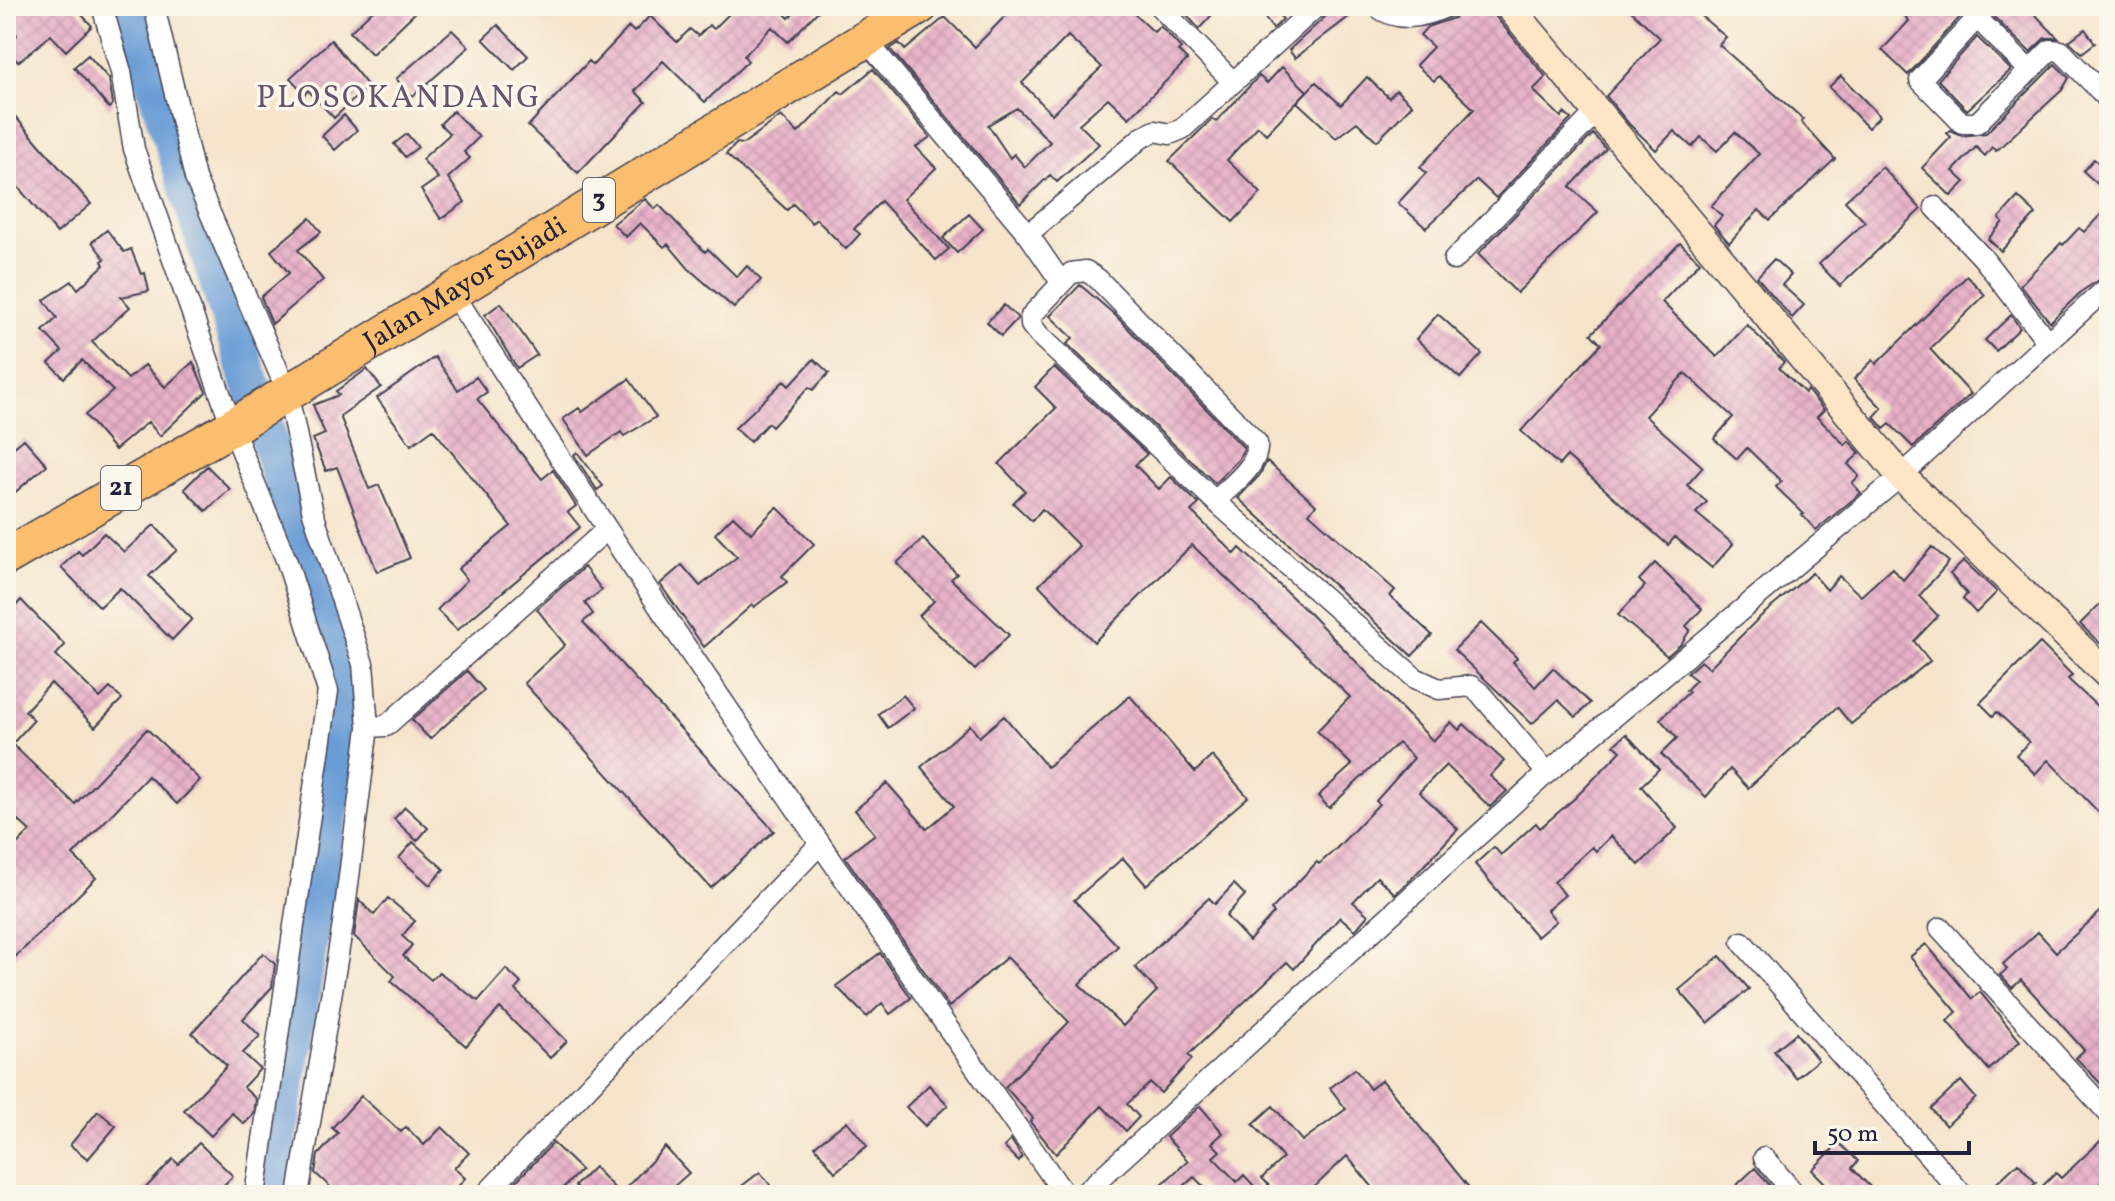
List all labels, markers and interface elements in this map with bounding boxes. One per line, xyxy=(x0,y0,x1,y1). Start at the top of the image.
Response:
district label: PLOSOKANDANG xyxy=(256,77,542,121)
road number: 3 xyxy=(583,178,615,222)
street label: Jalan Mayor Sujadi xyxy=(356,207,574,361)
road number: 21 xyxy=(101,466,141,510)
scale bar xyxy=(1815,1105,1969,1155)
text: 50 m xyxy=(1827,1118,1879,1152)

